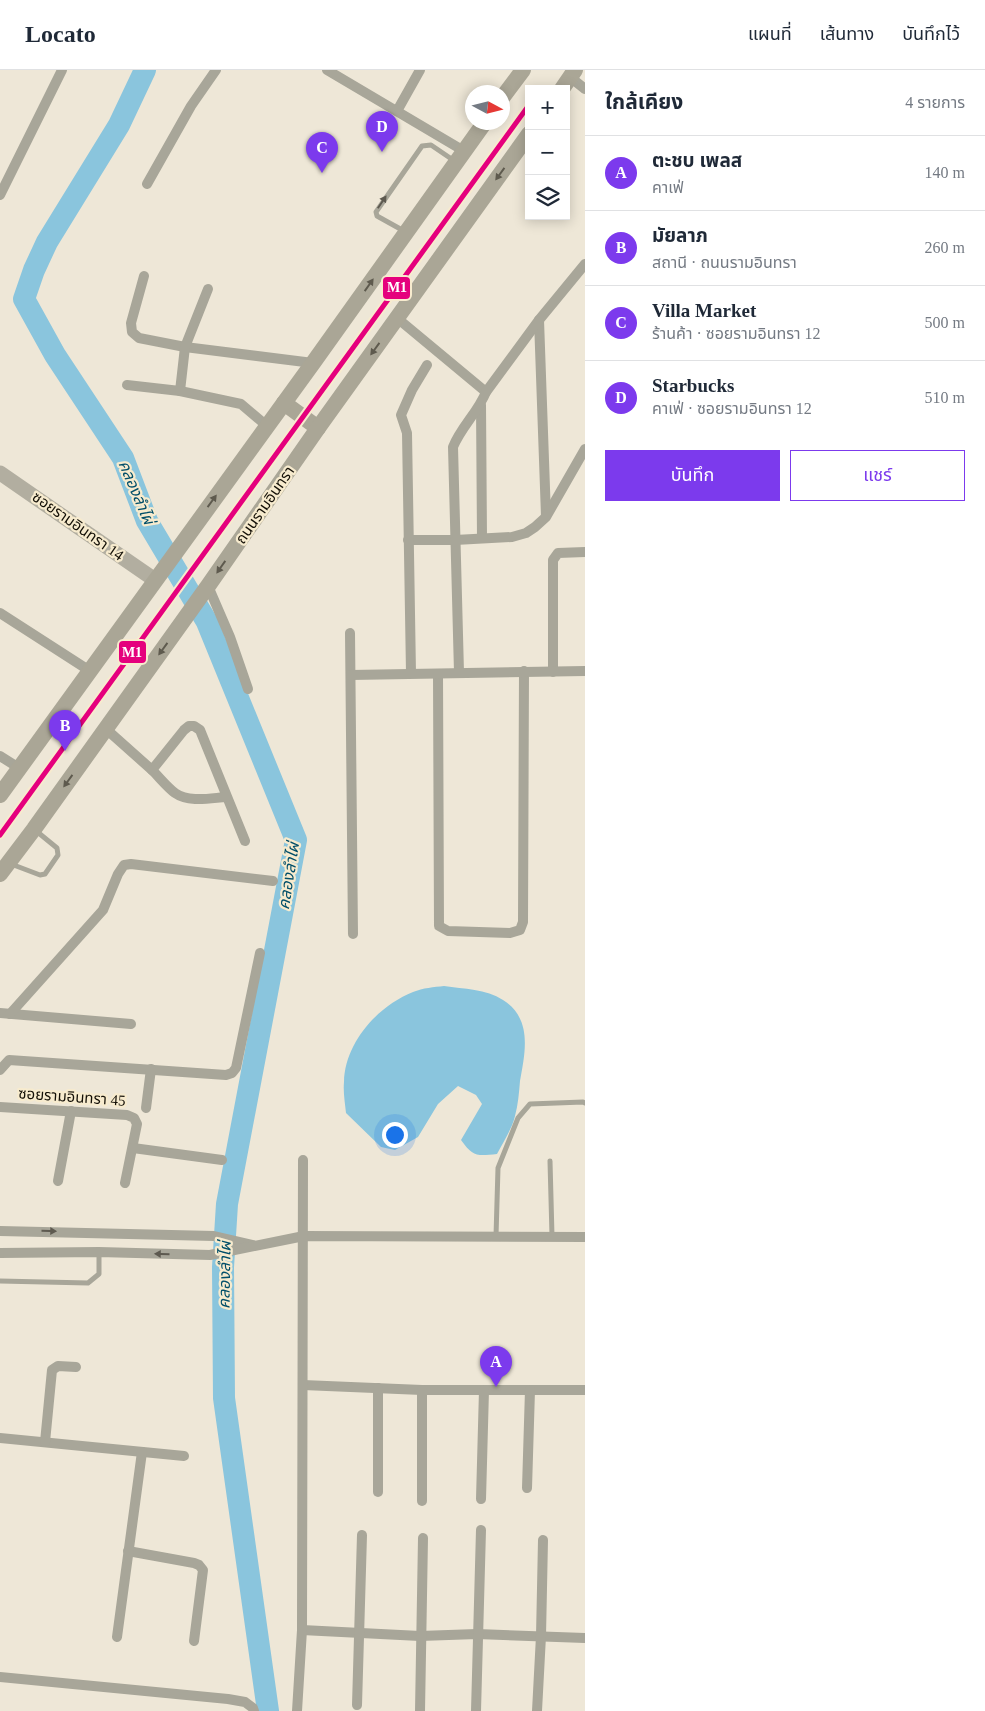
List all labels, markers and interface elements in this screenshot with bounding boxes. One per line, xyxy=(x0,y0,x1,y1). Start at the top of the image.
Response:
text: Locato xyxy=(25,21,96,47)
text: แผนที่ xyxy=(748,24,792,44)
text: เส้นทาง xyxy=(820,24,874,44)
text: บันทึกไว้ xyxy=(902,24,960,44)
north arrow xyxy=(465,85,510,130)
map controls xyxy=(525,85,570,220)
button: + xyxy=(525,85,570,130)
text: ใกล้เคียง xyxy=(605,90,683,114)
text: 4 รายการ xyxy=(905,94,965,111)
pin: D xyxy=(366,111,398,152)
button: − xyxy=(525,130,570,175)
pin: C xyxy=(306,132,338,173)
text: ตะชบ เพลส xyxy=(652,150,742,171)
text: A xyxy=(615,164,627,181)
text: 140 m xyxy=(925,164,965,181)
one-way arrow xyxy=(495,167,505,181)
button: layers xyxy=(525,175,570,220)
text: คาเฟ่ xyxy=(652,179,684,196)
one-way arrow xyxy=(377,196,387,209)
text: มัยลาภ xyxy=(652,225,708,246)
text: B xyxy=(616,239,626,256)
text: 260 m xyxy=(925,239,965,256)
text: สถานี · ถนนรามอินทรา xyxy=(652,254,797,271)
line badge: M1 xyxy=(382,276,411,300)
one-way arrow xyxy=(364,278,374,292)
text: M1 xyxy=(387,280,407,295)
text: Villa Market xyxy=(652,300,756,321)
text: C xyxy=(615,314,627,331)
text: 500 m xyxy=(925,314,965,331)
text: ร้านค้า · ซอยรามอินทรา 12 xyxy=(652,325,821,342)
one-way arrow xyxy=(370,342,380,356)
text: Starbucks xyxy=(652,375,734,396)
text: D xyxy=(615,389,627,406)
text: 510 m xyxy=(925,389,965,406)
text: คาเฟ่ · ซอยรามอินทรา 12 xyxy=(652,400,812,417)
button: บันทึก xyxy=(605,450,780,501)
button: แชร์ xyxy=(790,450,965,501)
water label: คลองลำไผ่ xyxy=(116,458,158,528)
street label: ถนนรามอินทรา xyxy=(233,463,297,547)
street label: ซอยรามอินทรา 14 xyxy=(29,489,127,564)
one-way arrow xyxy=(207,494,217,508)
one-way arrow xyxy=(216,561,226,574)
line badge: M1 xyxy=(118,640,147,664)
one-way arrow xyxy=(158,642,168,656)
text: M1 xyxy=(122,645,142,660)
pin: B xyxy=(49,710,81,751)
one-way arrow xyxy=(63,774,74,787)
water label: คลองลำไผ่ xyxy=(275,839,302,911)
street label: ซอยรามอินทรา 45 xyxy=(18,1085,126,1109)
your location xyxy=(382,1122,408,1148)
one-way arrow xyxy=(41,1227,57,1235)
water label: คลองลำไผ่ xyxy=(215,1239,234,1309)
one-way arrow xyxy=(153,1250,169,1258)
pin: A xyxy=(480,1346,512,1387)

